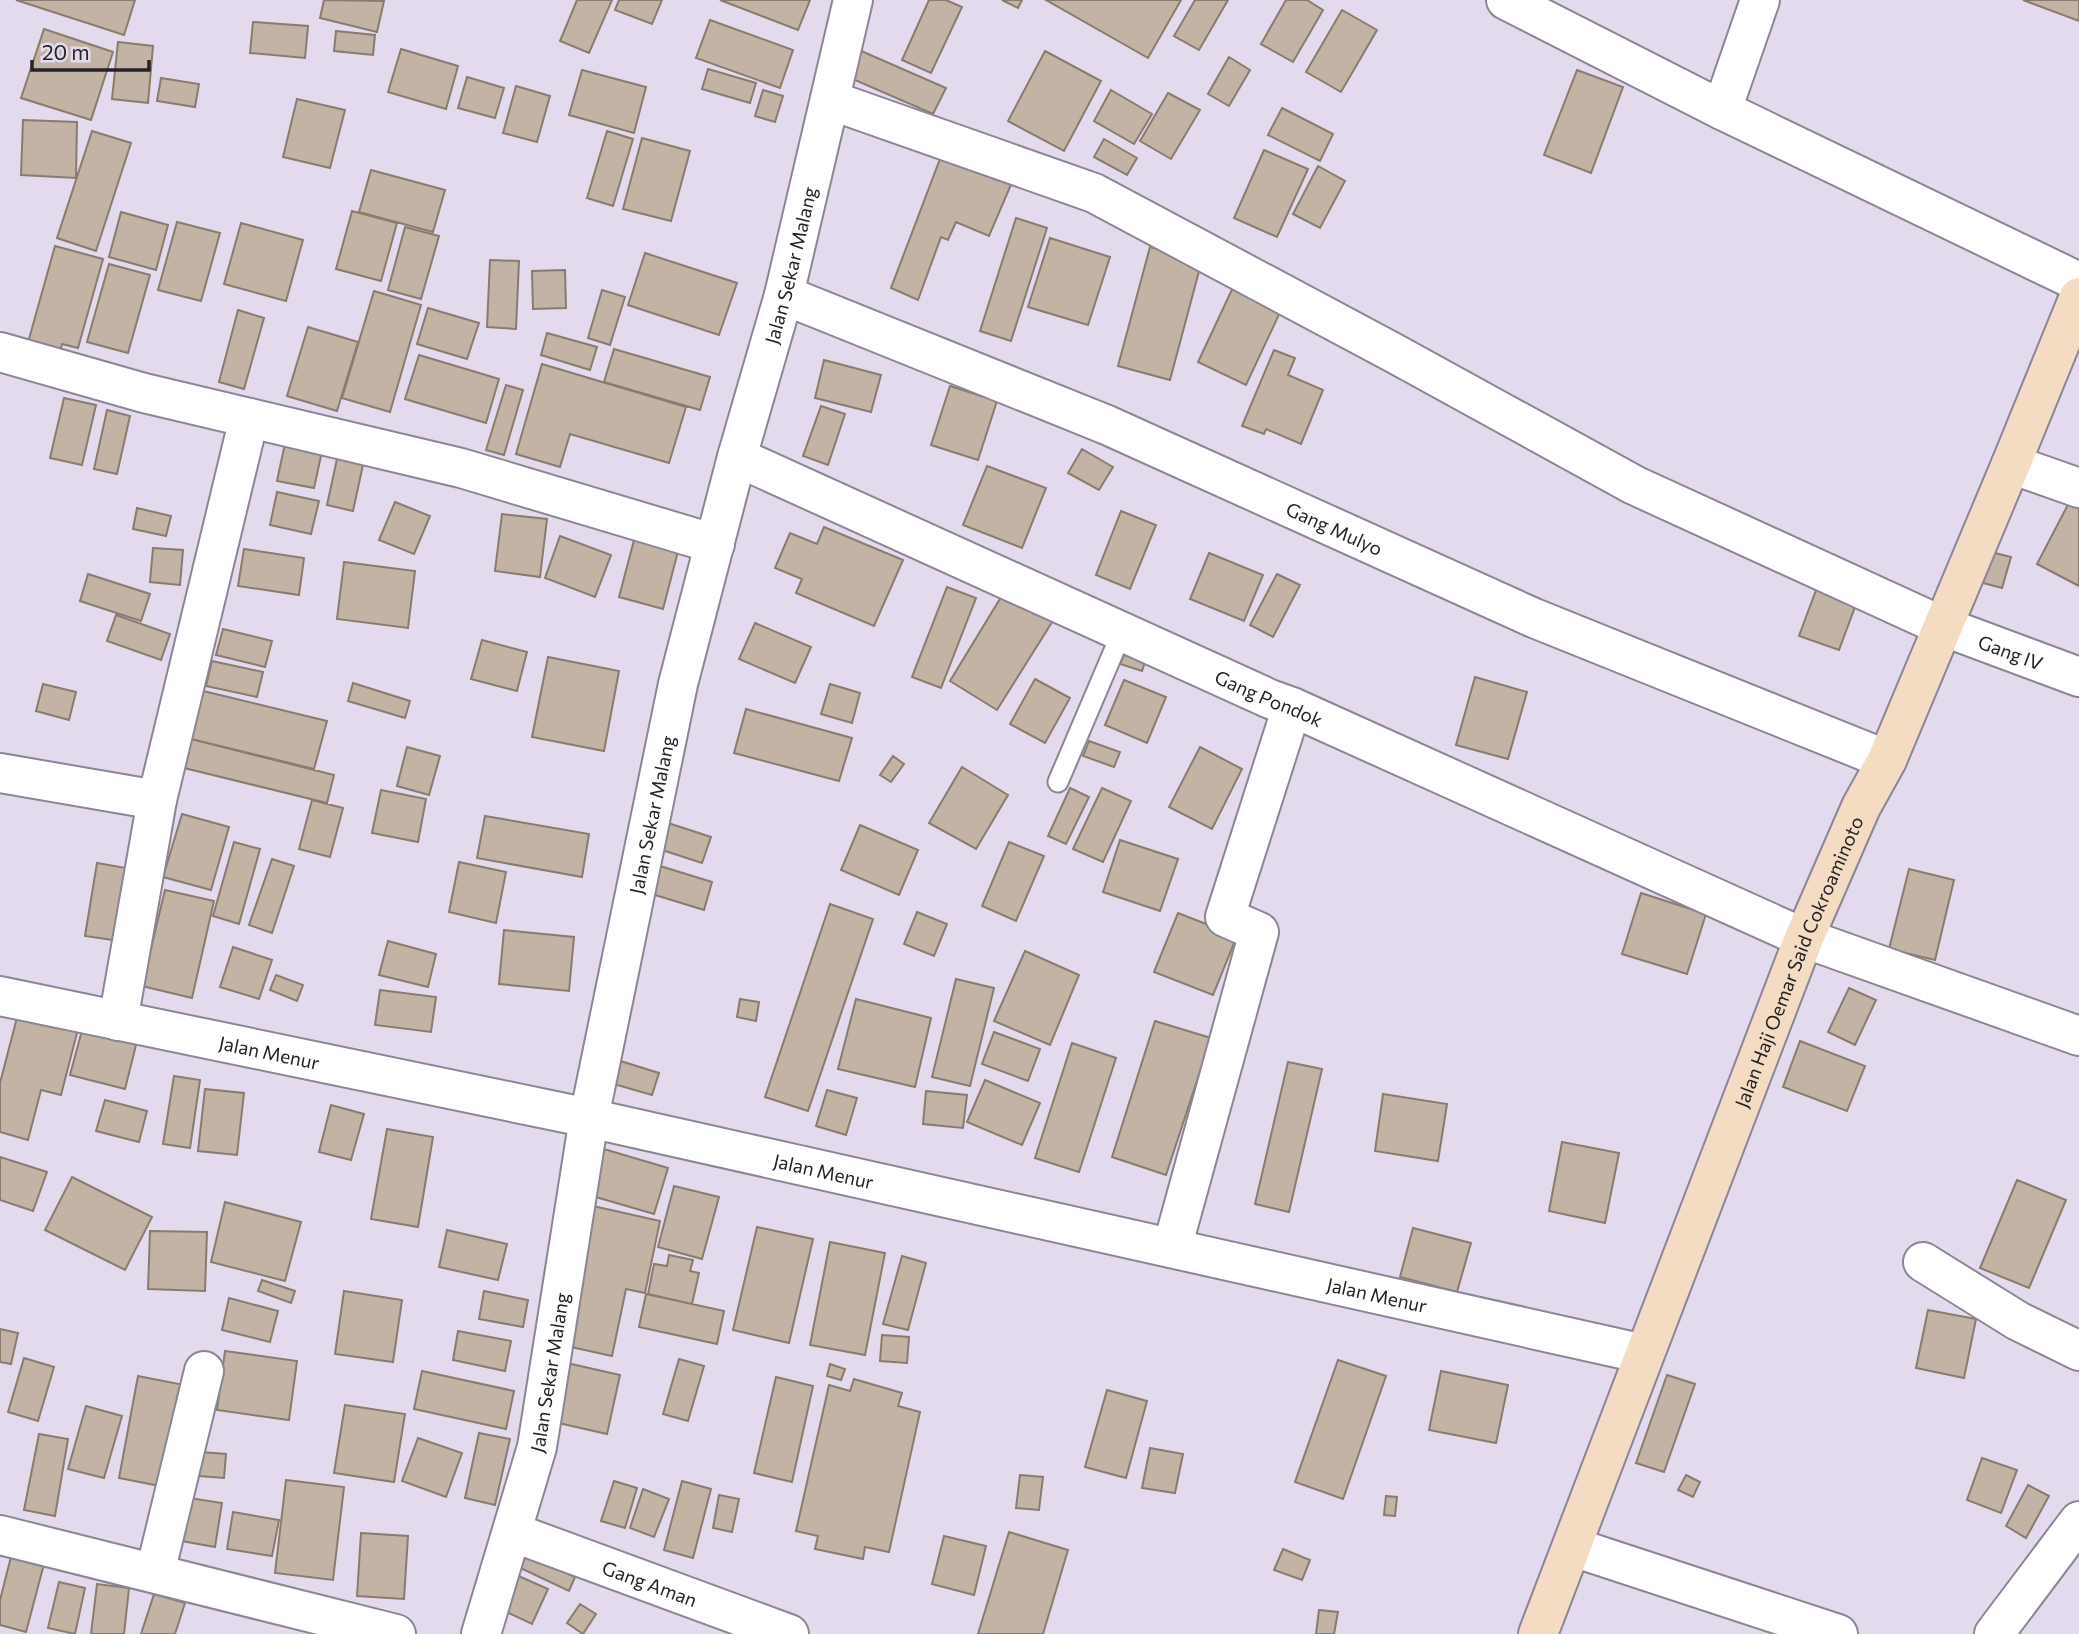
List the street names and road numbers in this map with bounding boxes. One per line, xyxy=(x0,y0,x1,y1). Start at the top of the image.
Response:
street label: Jalan Sekar Malang xyxy=(759,184,821,346)
street label: Gang Mulyo xyxy=(1283,496,1386,560)
street label: Gang IV xyxy=(1975,629,2046,674)
street label: Gang Pondok xyxy=(1212,664,1327,731)
street label: Jalan Sekar Malang xyxy=(624,733,679,896)
street label: Jalan Haji Oemar Said Cokroaminoto xyxy=(1729,812,1867,1110)
street label: Jalan Menur xyxy=(217,1030,322,1073)
street label: Jalan Menur xyxy=(771,1148,876,1193)
street label: Jalan Menur xyxy=(1325,1272,1430,1317)
street label: Jalan Sekar Malang xyxy=(525,1291,573,1455)
street label: Gang Aman xyxy=(599,1555,700,1611)

